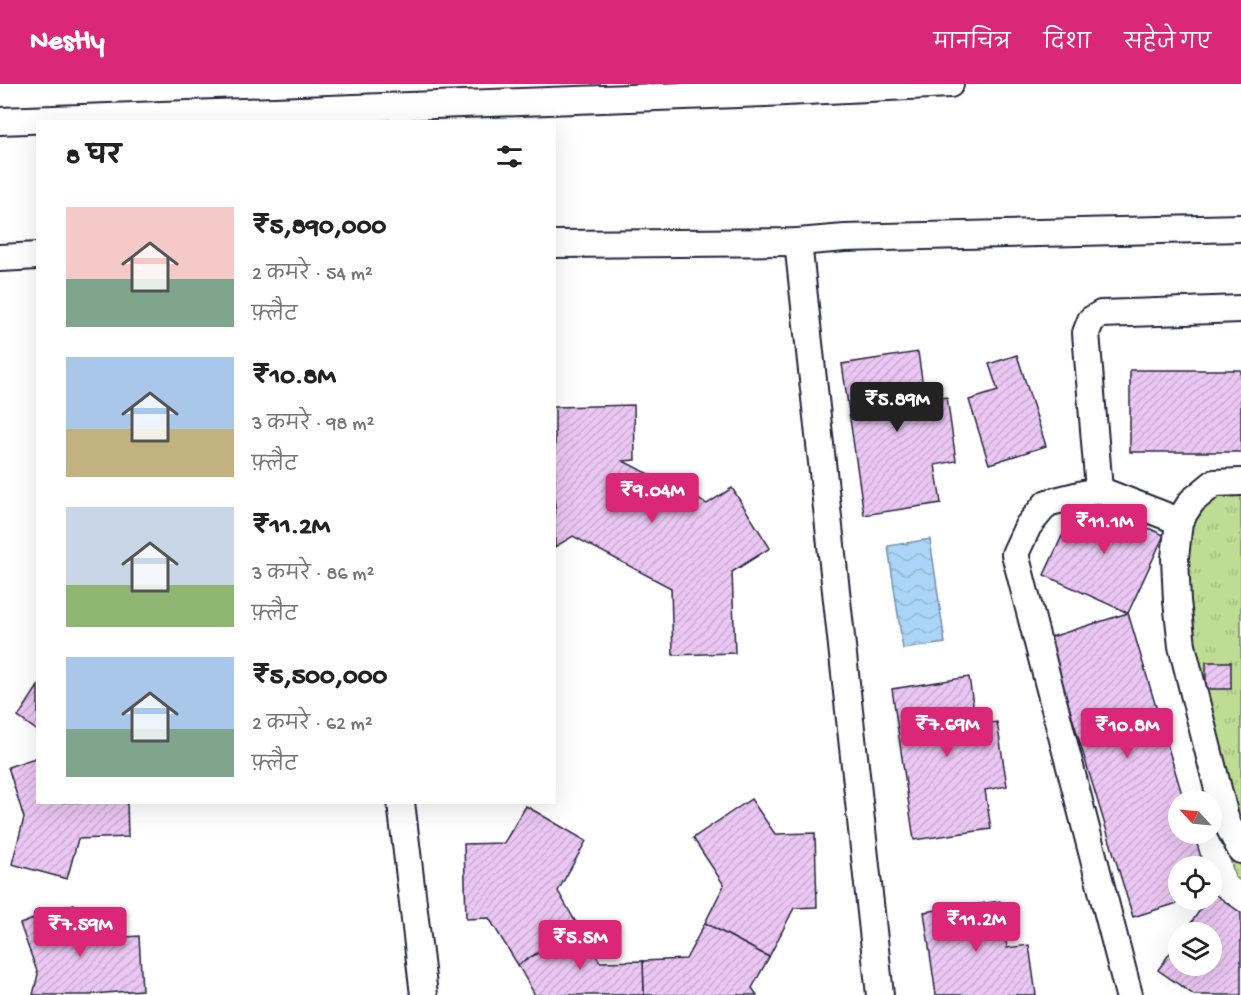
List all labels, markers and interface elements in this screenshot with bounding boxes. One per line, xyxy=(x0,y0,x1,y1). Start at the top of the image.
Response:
text: Nestly xyxy=(30,26,104,59)
text: मानचित्र xyxy=(934,32,1011,57)
text: दिशा xyxy=(1044,32,1091,57)
text: सहेजे गए xyxy=(1124,32,1211,57)
icon: filters xyxy=(493,140,526,173)
text: 8 घर xyxy=(66,143,121,174)
text: ₹5,890,000 xyxy=(252,213,386,244)
icon: home xyxy=(114,231,186,303)
text: 2 कमरे · 54 m² xyxy=(252,264,373,287)
text: फ़्लैट xyxy=(252,305,298,328)
text: ₹10.8M xyxy=(252,363,336,394)
icon: home xyxy=(114,381,186,453)
pin: ₹5.89M xyxy=(848,382,946,433)
text: ₹5.89M xyxy=(864,390,930,413)
text: 3 कमरे · 98 m² xyxy=(252,414,374,437)
text: फ़्लैट xyxy=(252,455,298,478)
pin: ₹9.04M xyxy=(603,473,701,524)
text: ₹9.04M xyxy=(620,481,684,504)
pin: ₹11.1M xyxy=(1055,504,1153,555)
text: ₹11.1M xyxy=(1075,512,1133,535)
text: ₹11.2M xyxy=(252,513,330,544)
icon: home xyxy=(114,531,186,603)
text: 3 कमरे · 86 m² xyxy=(252,564,374,587)
text: फ़्लैट xyxy=(252,605,298,628)
text: ₹5,500,000 xyxy=(252,663,387,694)
icon: home xyxy=(114,681,186,753)
pin: ₹7.69M xyxy=(898,707,996,758)
pin: ₹10.8M xyxy=(1078,708,1176,759)
text: 2 कमरे · 62 m² xyxy=(252,714,373,737)
text: ₹7.69M xyxy=(915,715,979,738)
text: ₹10.8M xyxy=(1095,716,1159,739)
text: फ़्लैट xyxy=(252,755,298,778)
north arrow xyxy=(1168,790,1222,844)
map controls xyxy=(1168,790,1222,976)
button: locate xyxy=(1168,856,1222,910)
pin: ₹11.2M xyxy=(927,902,1025,953)
pin: ₹7.59M xyxy=(31,907,129,958)
text: ₹11.2M xyxy=(946,910,1006,933)
text: ₹7.59M xyxy=(48,915,112,938)
pin: ₹5.5M xyxy=(538,920,622,971)
button: layers xyxy=(1168,922,1222,976)
text: ₹5.5M xyxy=(553,928,607,951)

